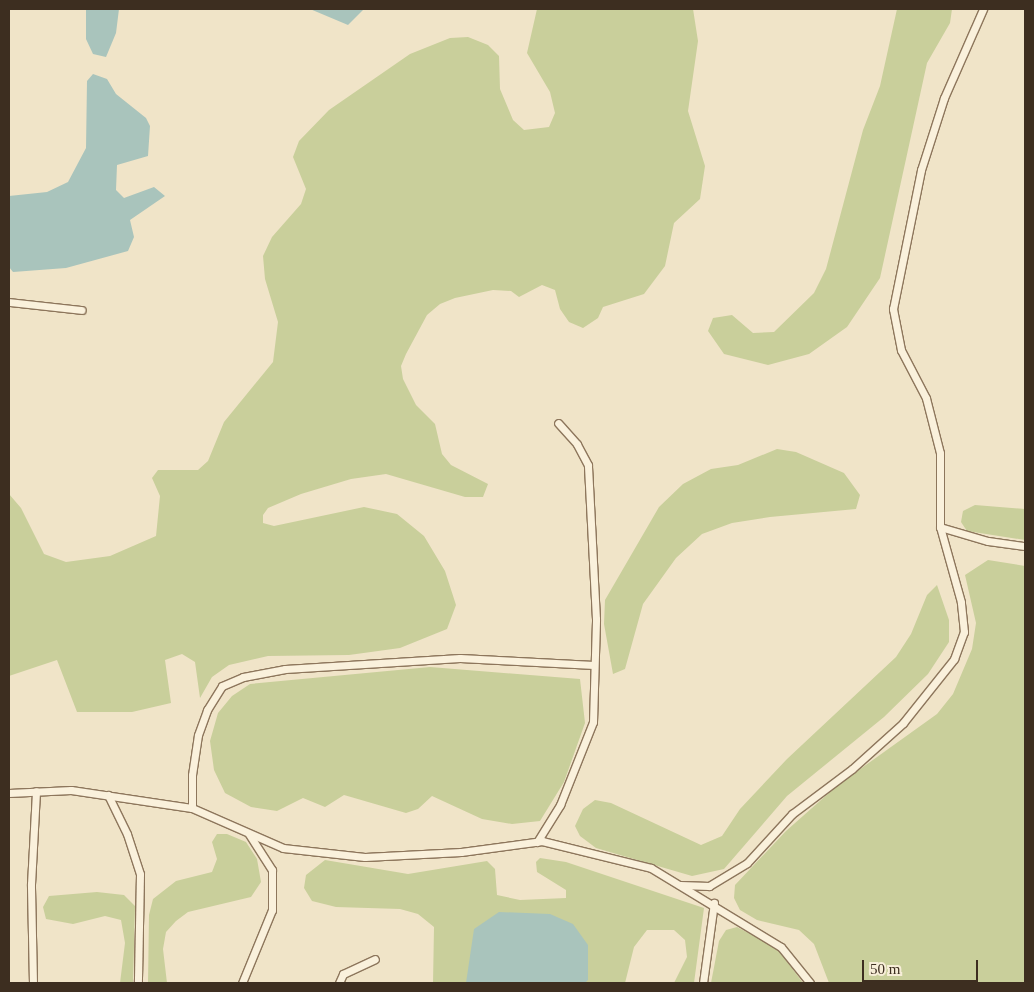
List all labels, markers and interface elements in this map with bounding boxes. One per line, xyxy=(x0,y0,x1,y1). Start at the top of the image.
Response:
scale bar xyxy=(864,950,980,982)
text: 50 m xyxy=(870,961,900,977)

